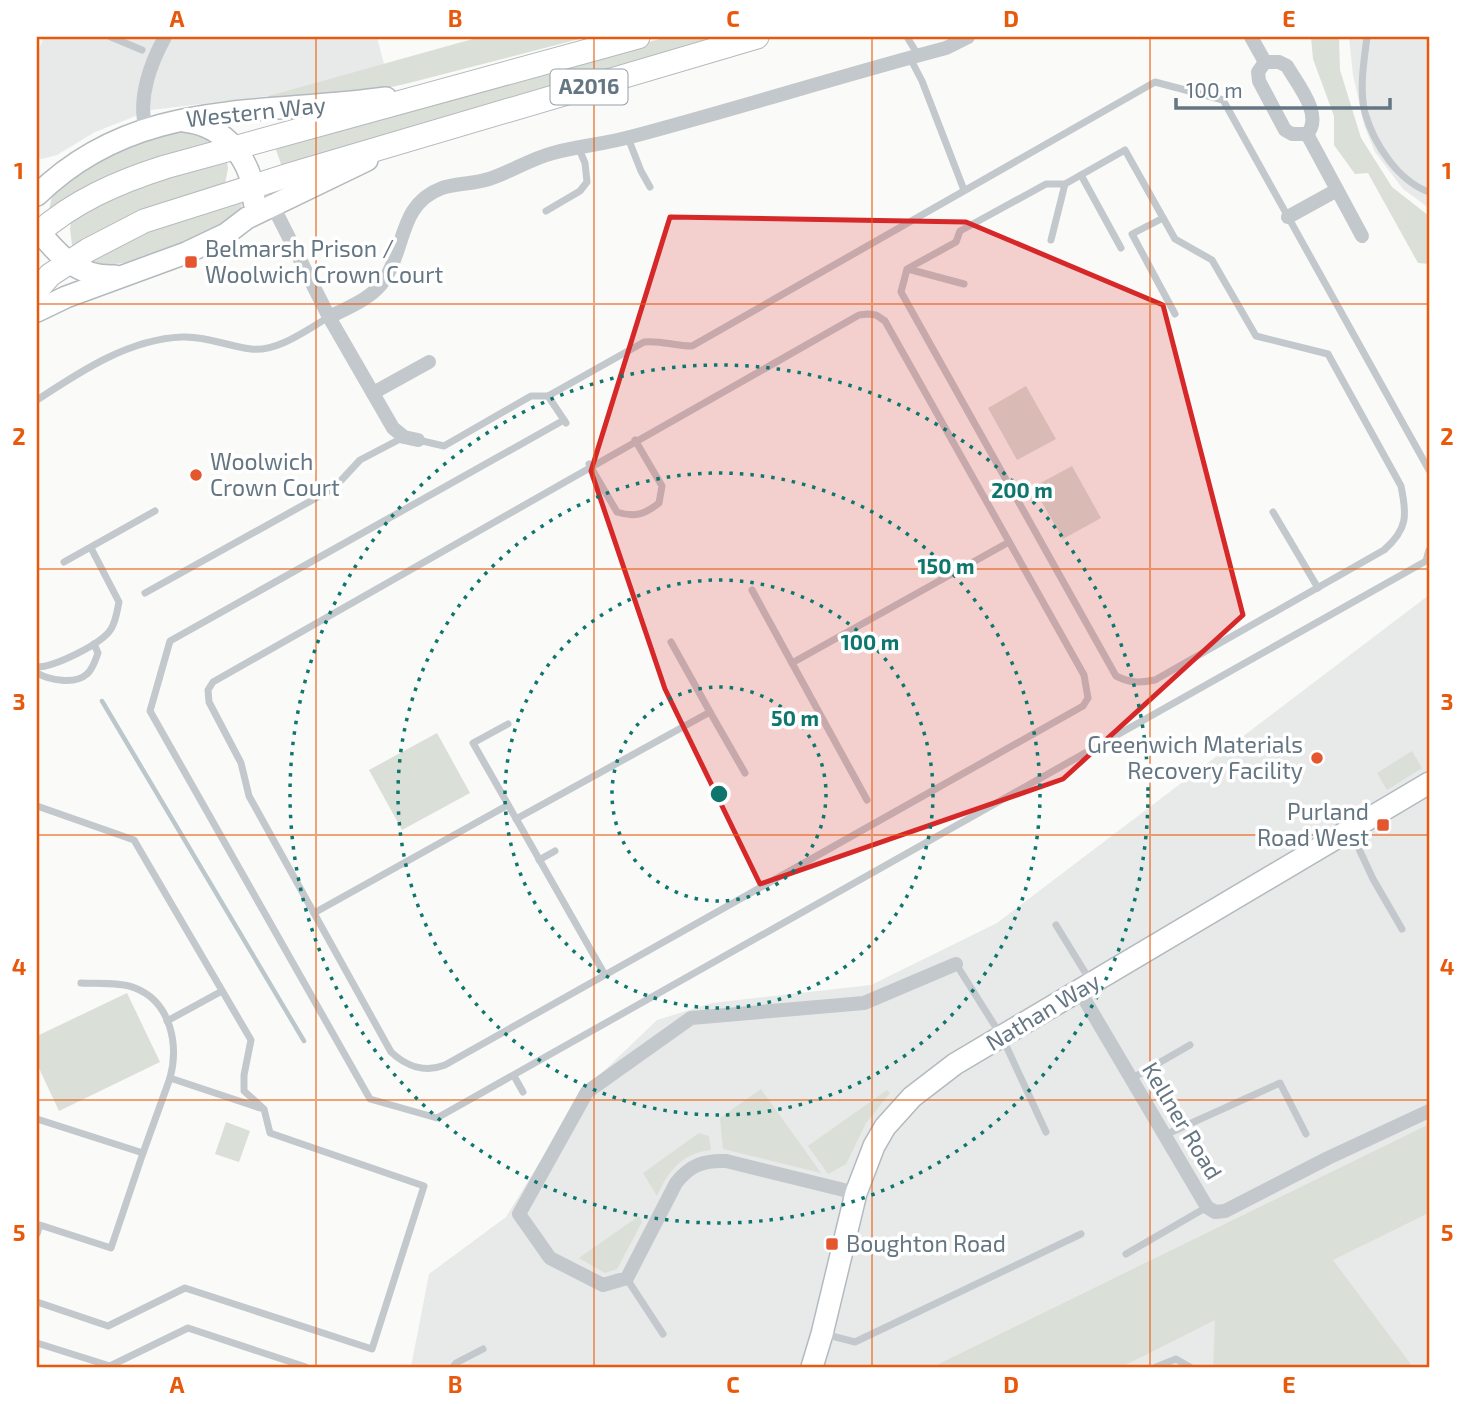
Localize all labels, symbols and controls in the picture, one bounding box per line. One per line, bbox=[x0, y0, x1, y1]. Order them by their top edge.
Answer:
text: A bbox=[169, 4, 185, 32]
text: B bbox=[448, 4, 462, 32]
text: C bbox=[726, 4, 740, 32]
text: D bbox=[1003, 4, 1019, 32]
text: E bbox=[1282, 4, 1296, 32]
scale bar bbox=[1176, 66, 1389, 110]
road number: A2016 bbox=[550, 70, 628, 104]
text: 100 m bbox=[1186, 77, 1243, 102]
street label: Western Way bbox=[185, 90, 327, 132]
text: 1 bbox=[14, 156, 24, 184]
text: 1 bbox=[1442, 156, 1452, 184]
place label: Belmarsh Prison / Woolwich Crown Court bbox=[205, 234, 443, 288]
marker: Belmarsh Prison / Woolwich Crown Court bbox=[183, 254, 199, 270]
text: 2 bbox=[12, 422, 26, 450]
text: 2 bbox=[1440, 422, 1454, 450]
place label: Woolwich Crown Court bbox=[210, 447, 340, 501]
marker: Woolwich Crown Court bbox=[188, 467, 204, 483]
text: 200 m bbox=[991, 477, 1053, 502]
text: 150 m bbox=[918, 553, 974, 578]
text: 100 m bbox=[841, 629, 899, 654]
text: 3 bbox=[12, 687, 26, 715]
text: 3 bbox=[1440, 687, 1454, 715]
text: 50 m bbox=[771, 705, 819, 730]
place label: Greenwich Materials Recovery Facility bbox=[1087, 730, 1303, 784]
marker: Greenwich Materials Recovery Facility bbox=[1309, 750, 1325, 766]
centre of rings bbox=[707, 782, 731, 806]
place label: Purland Road West bbox=[1257, 797, 1369, 851]
marker: Purland Road West bbox=[1375, 817, 1391, 833]
text: 4 bbox=[12, 952, 26, 980]
text: 4 bbox=[1440, 952, 1454, 980]
street label: Nathan Way bbox=[980, 966, 1105, 1056]
street label: Kellner Road bbox=[1137, 1057, 1229, 1184]
text: 5 bbox=[13, 1218, 25, 1246]
text: 5 bbox=[1441, 1218, 1453, 1246]
place label: Boughton Road bbox=[846, 1229, 1006, 1257]
marker: Boughton Road bbox=[824, 1236, 840, 1252]
text: A bbox=[169, 1370, 185, 1398]
text: B bbox=[448, 1370, 462, 1398]
text: C bbox=[726, 1370, 740, 1398]
text: D bbox=[1003, 1370, 1019, 1398]
text: E bbox=[1282, 1370, 1296, 1398]

